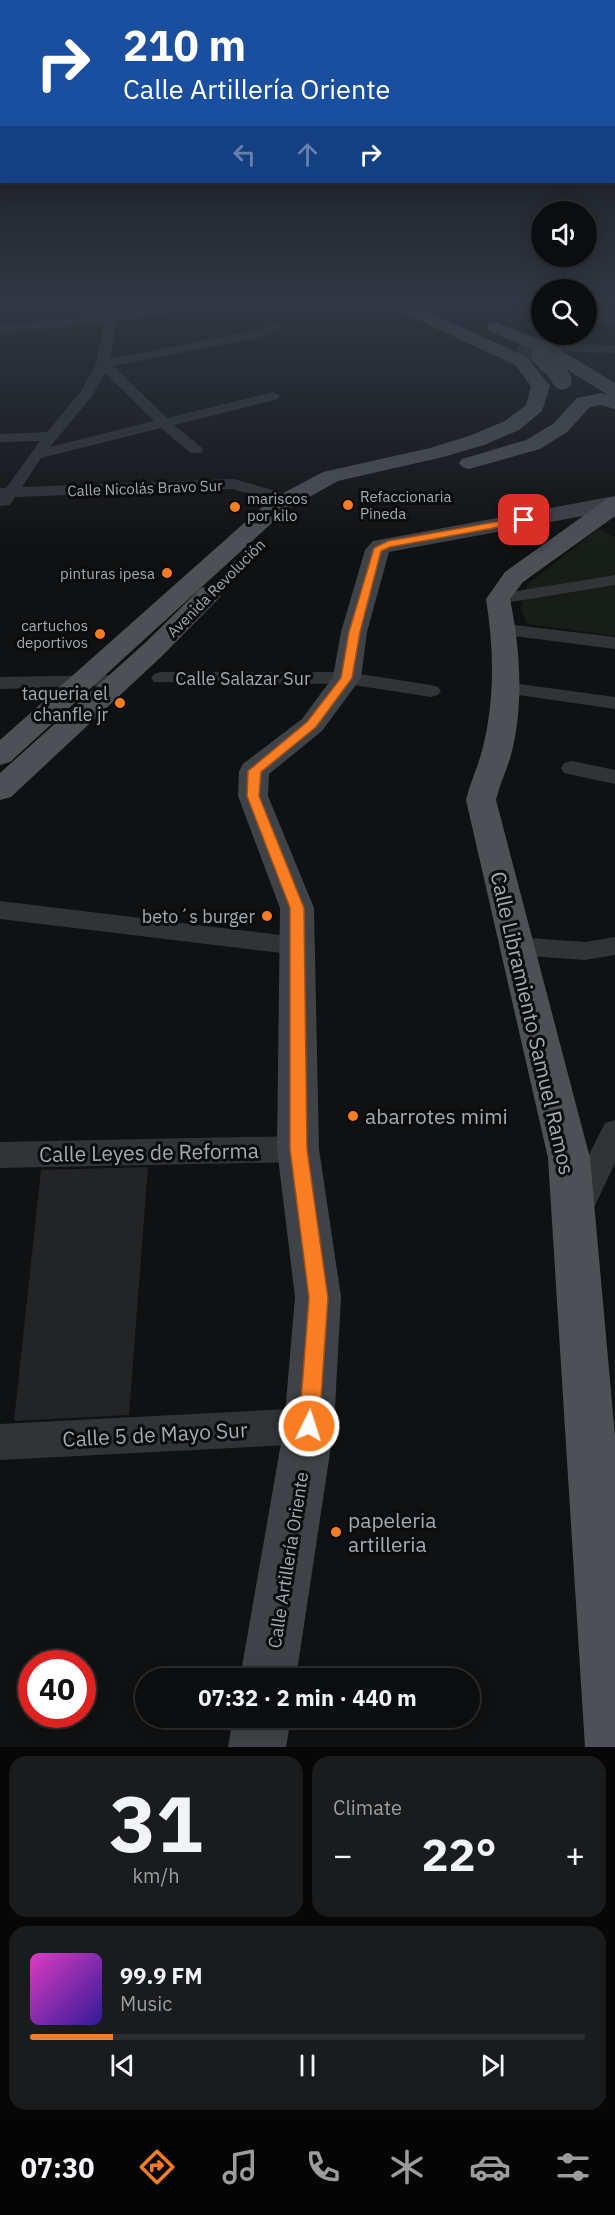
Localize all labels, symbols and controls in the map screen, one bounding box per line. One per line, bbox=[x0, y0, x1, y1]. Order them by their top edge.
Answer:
text: 210 m bbox=[123, 18, 246, 73]
icon: right bbox=[24, 24, 102, 102]
text: Calle Artillería Oriente bbox=[123, 71, 390, 106]
icon: left bbox=[228, 138, 261, 171]
icon: ahead bbox=[291, 138, 324, 171]
icon: right bbox=[354, 138, 387, 171]
map controls bbox=[531, 201, 597, 345]
button: sound bbox=[531, 201, 597, 267]
button: search bbox=[531, 279, 597, 345]
street label: Calle Nicolás Bravo Sur bbox=[67, 476, 223, 500]
place label: Refaccionaria Pineda bbox=[360, 487, 451, 523]
place label: mariscos por kilo bbox=[247, 489, 308, 525]
pin bbox=[498, 494, 549, 545]
marker: Refaccionaria Pineda bbox=[341, 498, 355, 512]
marker: mariscos por kilo bbox=[228, 500, 242, 514]
icon: arrive bbox=[507, 503, 540, 536]
street label: Avenida Revolución bbox=[163, 535, 269, 641]
place label: pinturas ipesa bbox=[60, 564, 155, 583]
marker: pinturas ipesa bbox=[160, 566, 174, 580]
place label: cartuchos deportivos bbox=[16, 616, 88, 652]
marker: cartuchos deportivos bbox=[93, 627, 107, 641]
street label: Calle Salazar Sur bbox=[175, 667, 311, 690]
place label: taqueria el chanfle jr bbox=[22, 682, 108, 726]
marker: taqueria el chanfle jr bbox=[113, 696, 127, 710]
street label: Calle Libramiento Samuel Ramos bbox=[484, 869, 582, 1177]
place label: beto´s burger bbox=[142, 905, 255, 928]
marker: beto´s burger bbox=[260, 909, 274, 923]
place label: abarrotes mimi bbox=[365, 1102, 508, 1130]
marker: abarrotes mimi bbox=[346, 1109, 360, 1123]
street label: Calle Leyes de Reforma bbox=[39, 1136, 259, 1168]
position arrow bbox=[277, 1394, 341, 1458]
street label: Calle 5 de Mayo Sur bbox=[62, 1415, 249, 1453]
street label: Calle Artillería Oriente bbox=[263, 1470, 313, 1650]
place label: papeleria artilleria bbox=[348, 1506, 437, 1558]
marker: papeleria artilleria bbox=[329, 1525, 343, 1539]
speed limit sign: 40 bbox=[18, 1650, 96, 1728]
text: 07:32 · 2 min · 440 m bbox=[198, 1683, 417, 1712]
text: 31 bbox=[109, 1772, 203, 1873]
text: Climate bbox=[333, 1794, 402, 1821]
text: 22° bbox=[421, 1825, 497, 1883]
text: − bbox=[333, 1833, 353, 1876]
text: + bbox=[565, 1833, 585, 1876]
text: km/h bbox=[132, 1862, 180, 1889]
text: 99.9 FM bbox=[120, 1961, 203, 1990]
text: Music bbox=[120, 1990, 172, 2017]
icon: previous bbox=[106, 2049, 139, 2082]
icon: pause bbox=[291, 2049, 324, 2082]
icon: next bbox=[476, 2049, 509, 2082]
icon: directions bbox=[136, 2146, 178, 2188]
icon: music bbox=[219, 2146, 261, 2188]
icon: phone bbox=[302, 2146, 344, 2188]
icon: climate bbox=[386, 2146, 428, 2188]
icon: car bbox=[469, 2146, 511, 2188]
icon: filters bbox=[552, 2146, 594, 2188]
text: 07:30 bbox=[21, 2150, 94, 2185]

